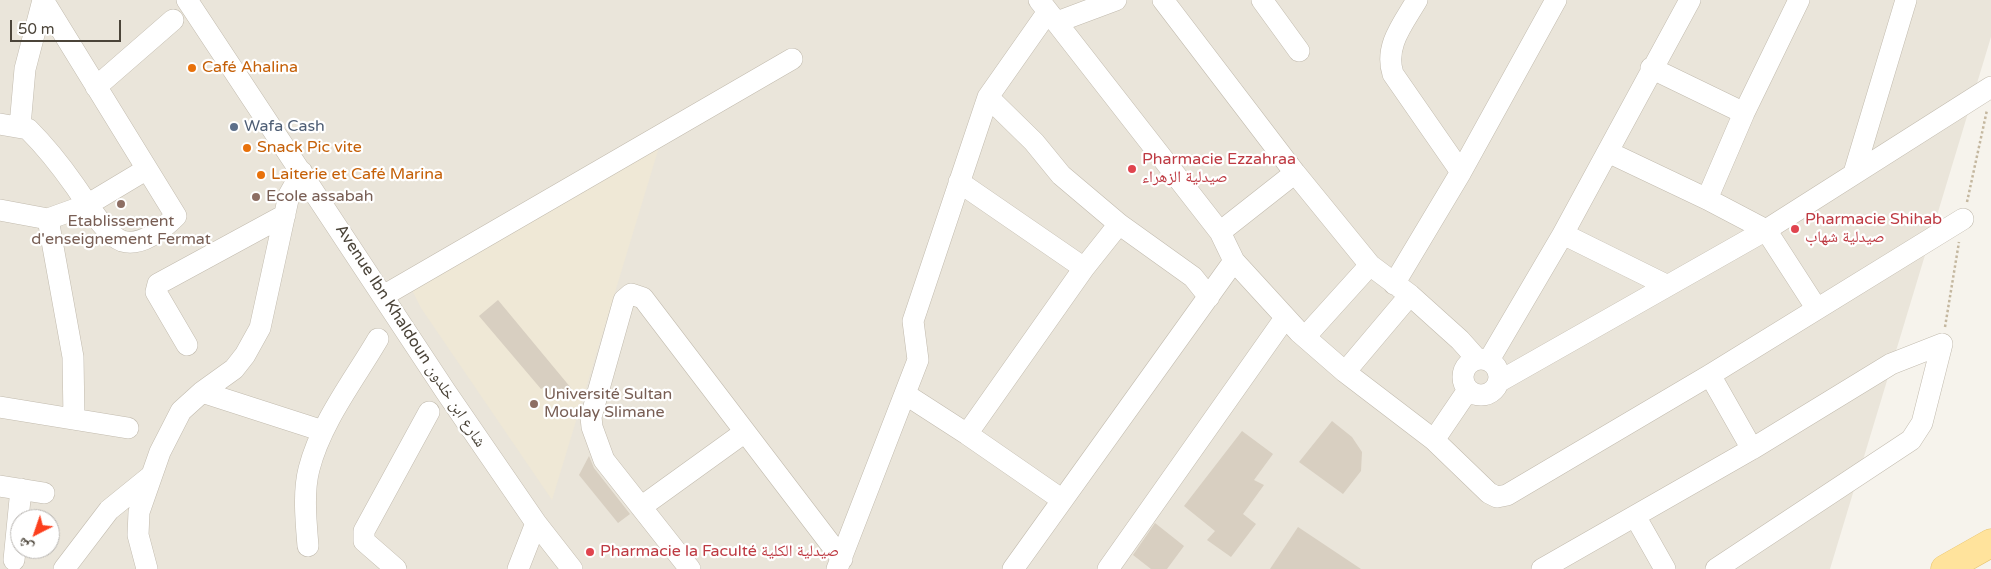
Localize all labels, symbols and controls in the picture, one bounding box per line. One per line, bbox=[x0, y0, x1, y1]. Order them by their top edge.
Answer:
scale bar bbox=[12, 10, 124, 42]
text: 50 m bbox=[18, 20, 55, 38]
place label: Café Ahalina bbox=[202, 58, 298, 78]
marker: Café Ahalina bbox=[186, 62, 198, 74]
place label: Wafa Cash bbox=[244, 117, 325, 137]
marker: Wafa Cash bbox=[228, 121, 240, 133]
place label: Snack Pic vite bbox=[257, 138, 362, 158]
marker: Snack Pic vite bbox=[241, 142, 253, 154]
place label: Pharmacie Ezzahraa صيدلية الزهراء bbox=[1142, 150, 1296, 188]
marker: Pharmacie Ezzahraa صيدلية الزهراء bbox=[1126, 163, 1138, 175]
place label: Laiterie et Café Marina bbox=[271, 165, 443, 185]
marker: Laiterie et Café Marina bbox=[255, 169, 267, 181]
place label: Ecole assabah bbox=[266, 187, 374, 207]
marker: Ecole assabah bbox=[250, 191, 262, 203]
marker: Etablissement d'enseignement Fermat bbox=[115, 198, 127, 210]
place label: Pharmacie Shihab صيدلية شهاب bbox=[1805, 210, 1942, 248]
place label: Etablissement d'enseignement Fermat bbox=[31, 212, 211, 250]
street label: Avenue Ibn Khaldoun شارع ابن خلدون bbox=[331, 221, 489, 451]
marker: Pharmacie Shihab صيدلية شهاب bbox=[1789, 223, 1801, 235]
place label: Université Sultan Moulay Slimane bbox=[544, 385, 672, 423]
marker: Université Sultan Moulay Slimane bbox=[528, 398, 540, 410]
north arrow bbox=[10, 509, 60, 559]
text: ش bbox=[14, 534, 37, 556]
place label: Pharmacie la Faculté صيدلية الكلية bbox=[600, 542, 839, 562]
marker: Pharmacie la Faculté صيدلية الكلية bbox=[584, 546, 596, 558]

